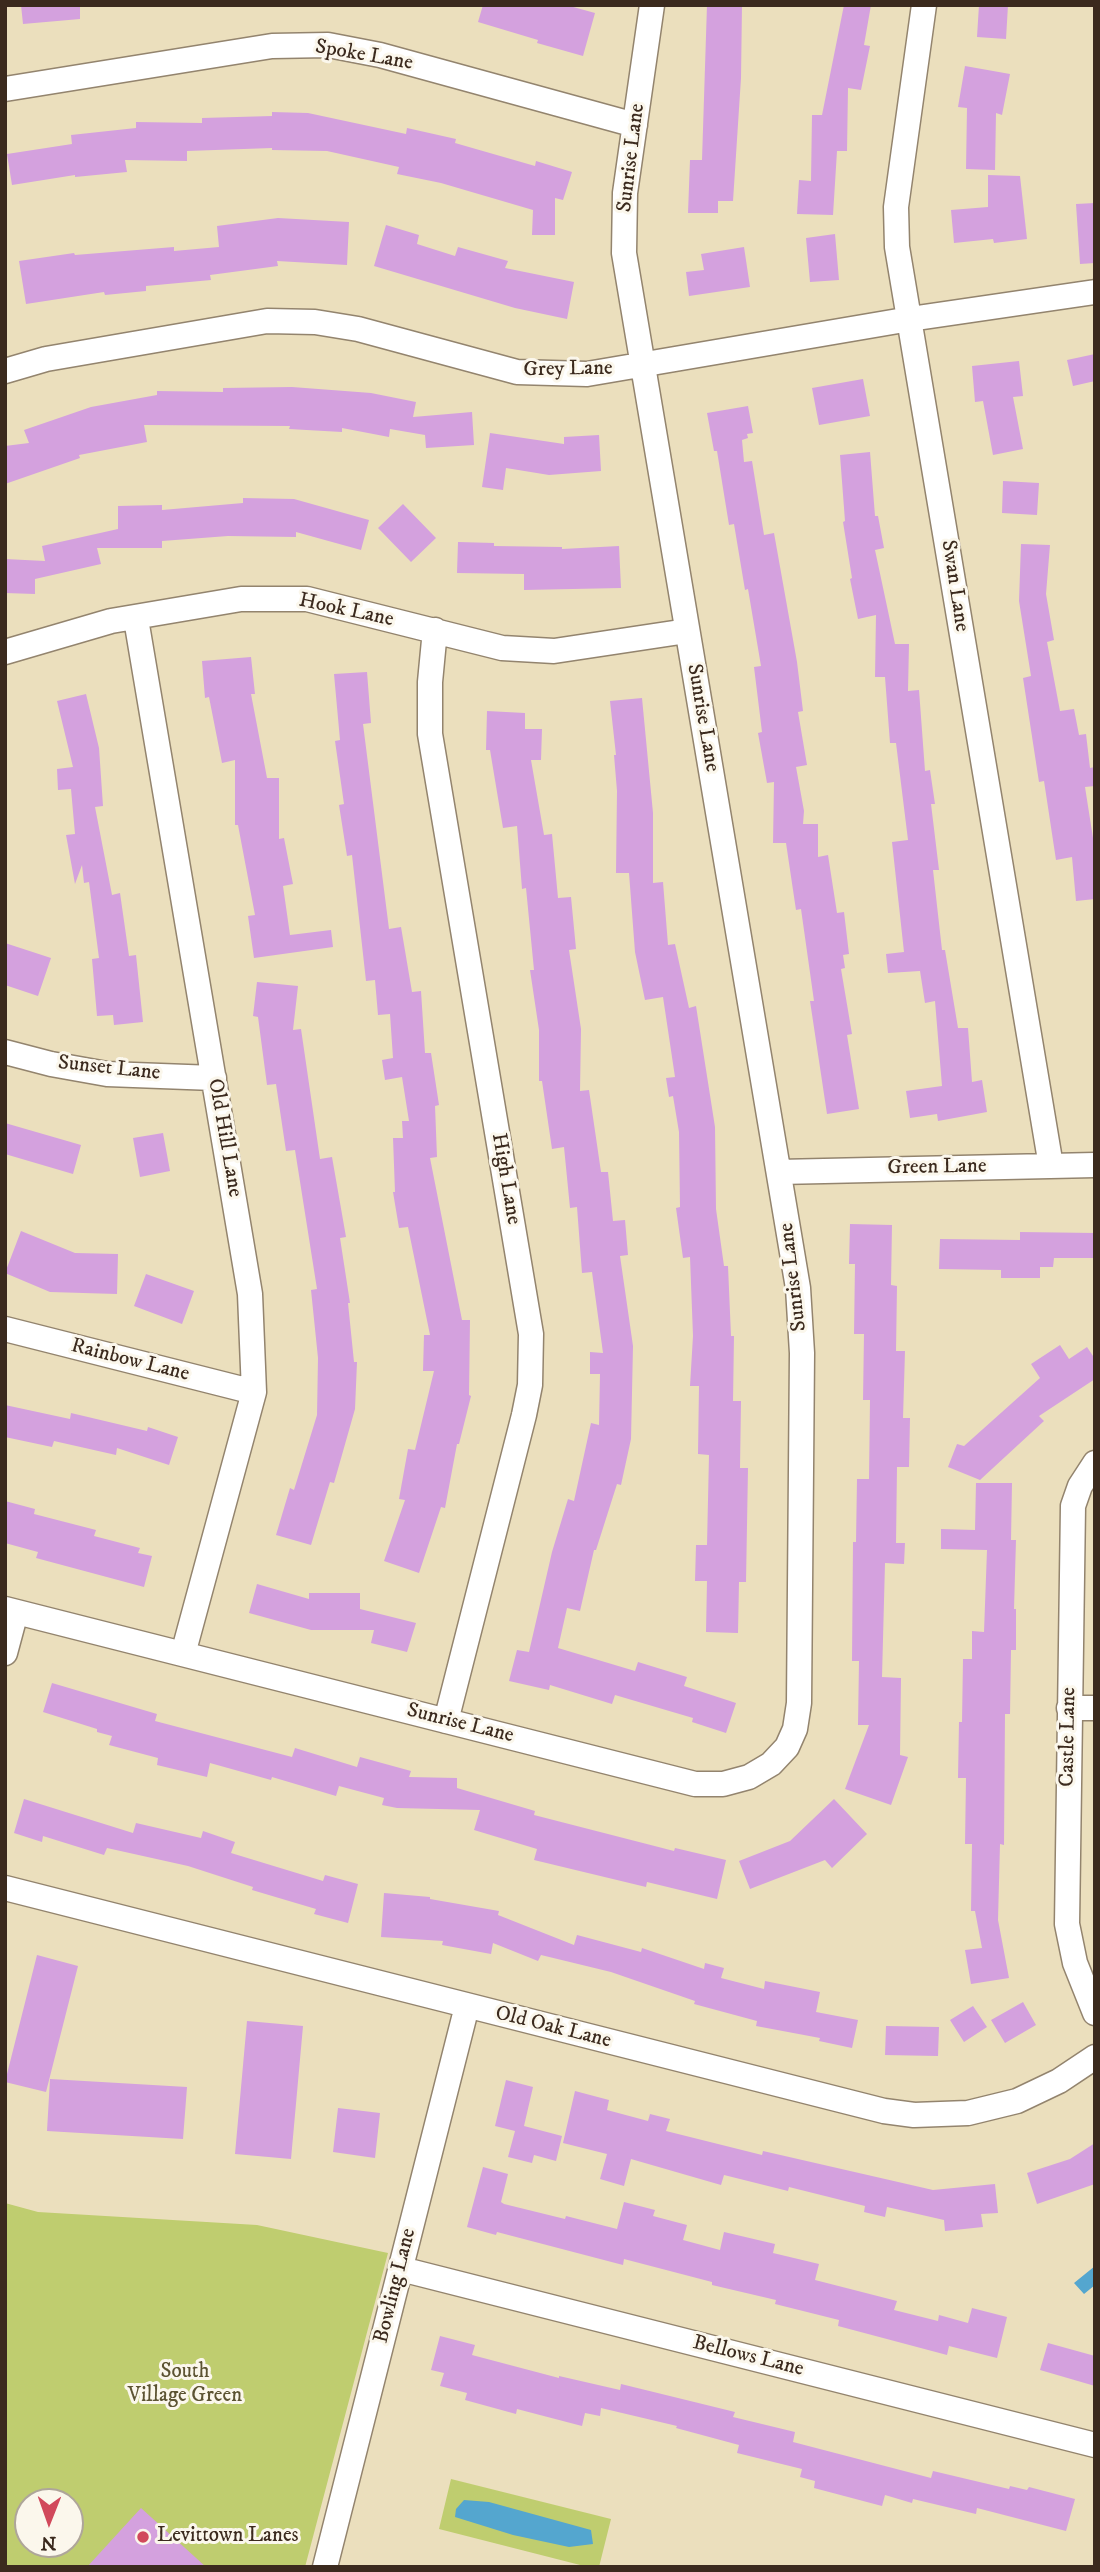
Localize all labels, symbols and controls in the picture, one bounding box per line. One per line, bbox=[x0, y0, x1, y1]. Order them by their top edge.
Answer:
street label: Spoke Lane bbox=[313, 35, 415, 77]
street label: Sunrise Lane bbox=[613, 102, 651, 214]
street label: Grey Lane bbox=[523, 357, 613, 383]
street label: Swan Lane bbox=[934, 538, 974, 634]
street label: Hook Lane bbox=[296, 589, 396, 633]
street label: Sunrise Lane bbox=[680, 662, 724, 774]
street label: Sunset Lane bbox=[57, 1051, 161, 1087]
street label: Old Hill Lane bbox=[201, 1077, 247, 1199]
street label: High Lane bbox=[485, 1131, 525, 1227]
street label: Green Lane bbox=[887, 1155, 987, 1181]
street label: Sunrise Lane bbox=[775, 1221, 813, 1333]
street label: Rainbow Lane bbox=[68, 1334, 192, 1388]
street label: Castle Lane bbox=[1056, 1687, 1082, 1787]
street label: Sunrise Lane bbox=[404, 1699, 516, 1749]
street label: Old Oak Lane bbox=[493, 2001, 613, 2055]
street label: Bowling Lane bbox=[370, 2226, 422, 2346]
street label: Bellows Lane bbox=[690, 2331, 806, 2383]
park label: South Village Green bbox=[128, 2360, 242, 2410]
north arrow bbox=[14, 2488, 84, 2558]
place label: Levittown Lanes bbox=[157, 2524, 299, 2550]
marker: Levittown Lanes bbox=[135, 2529, 151, 2545]
text: N bbox=[41, 2531, 57, 2554]

